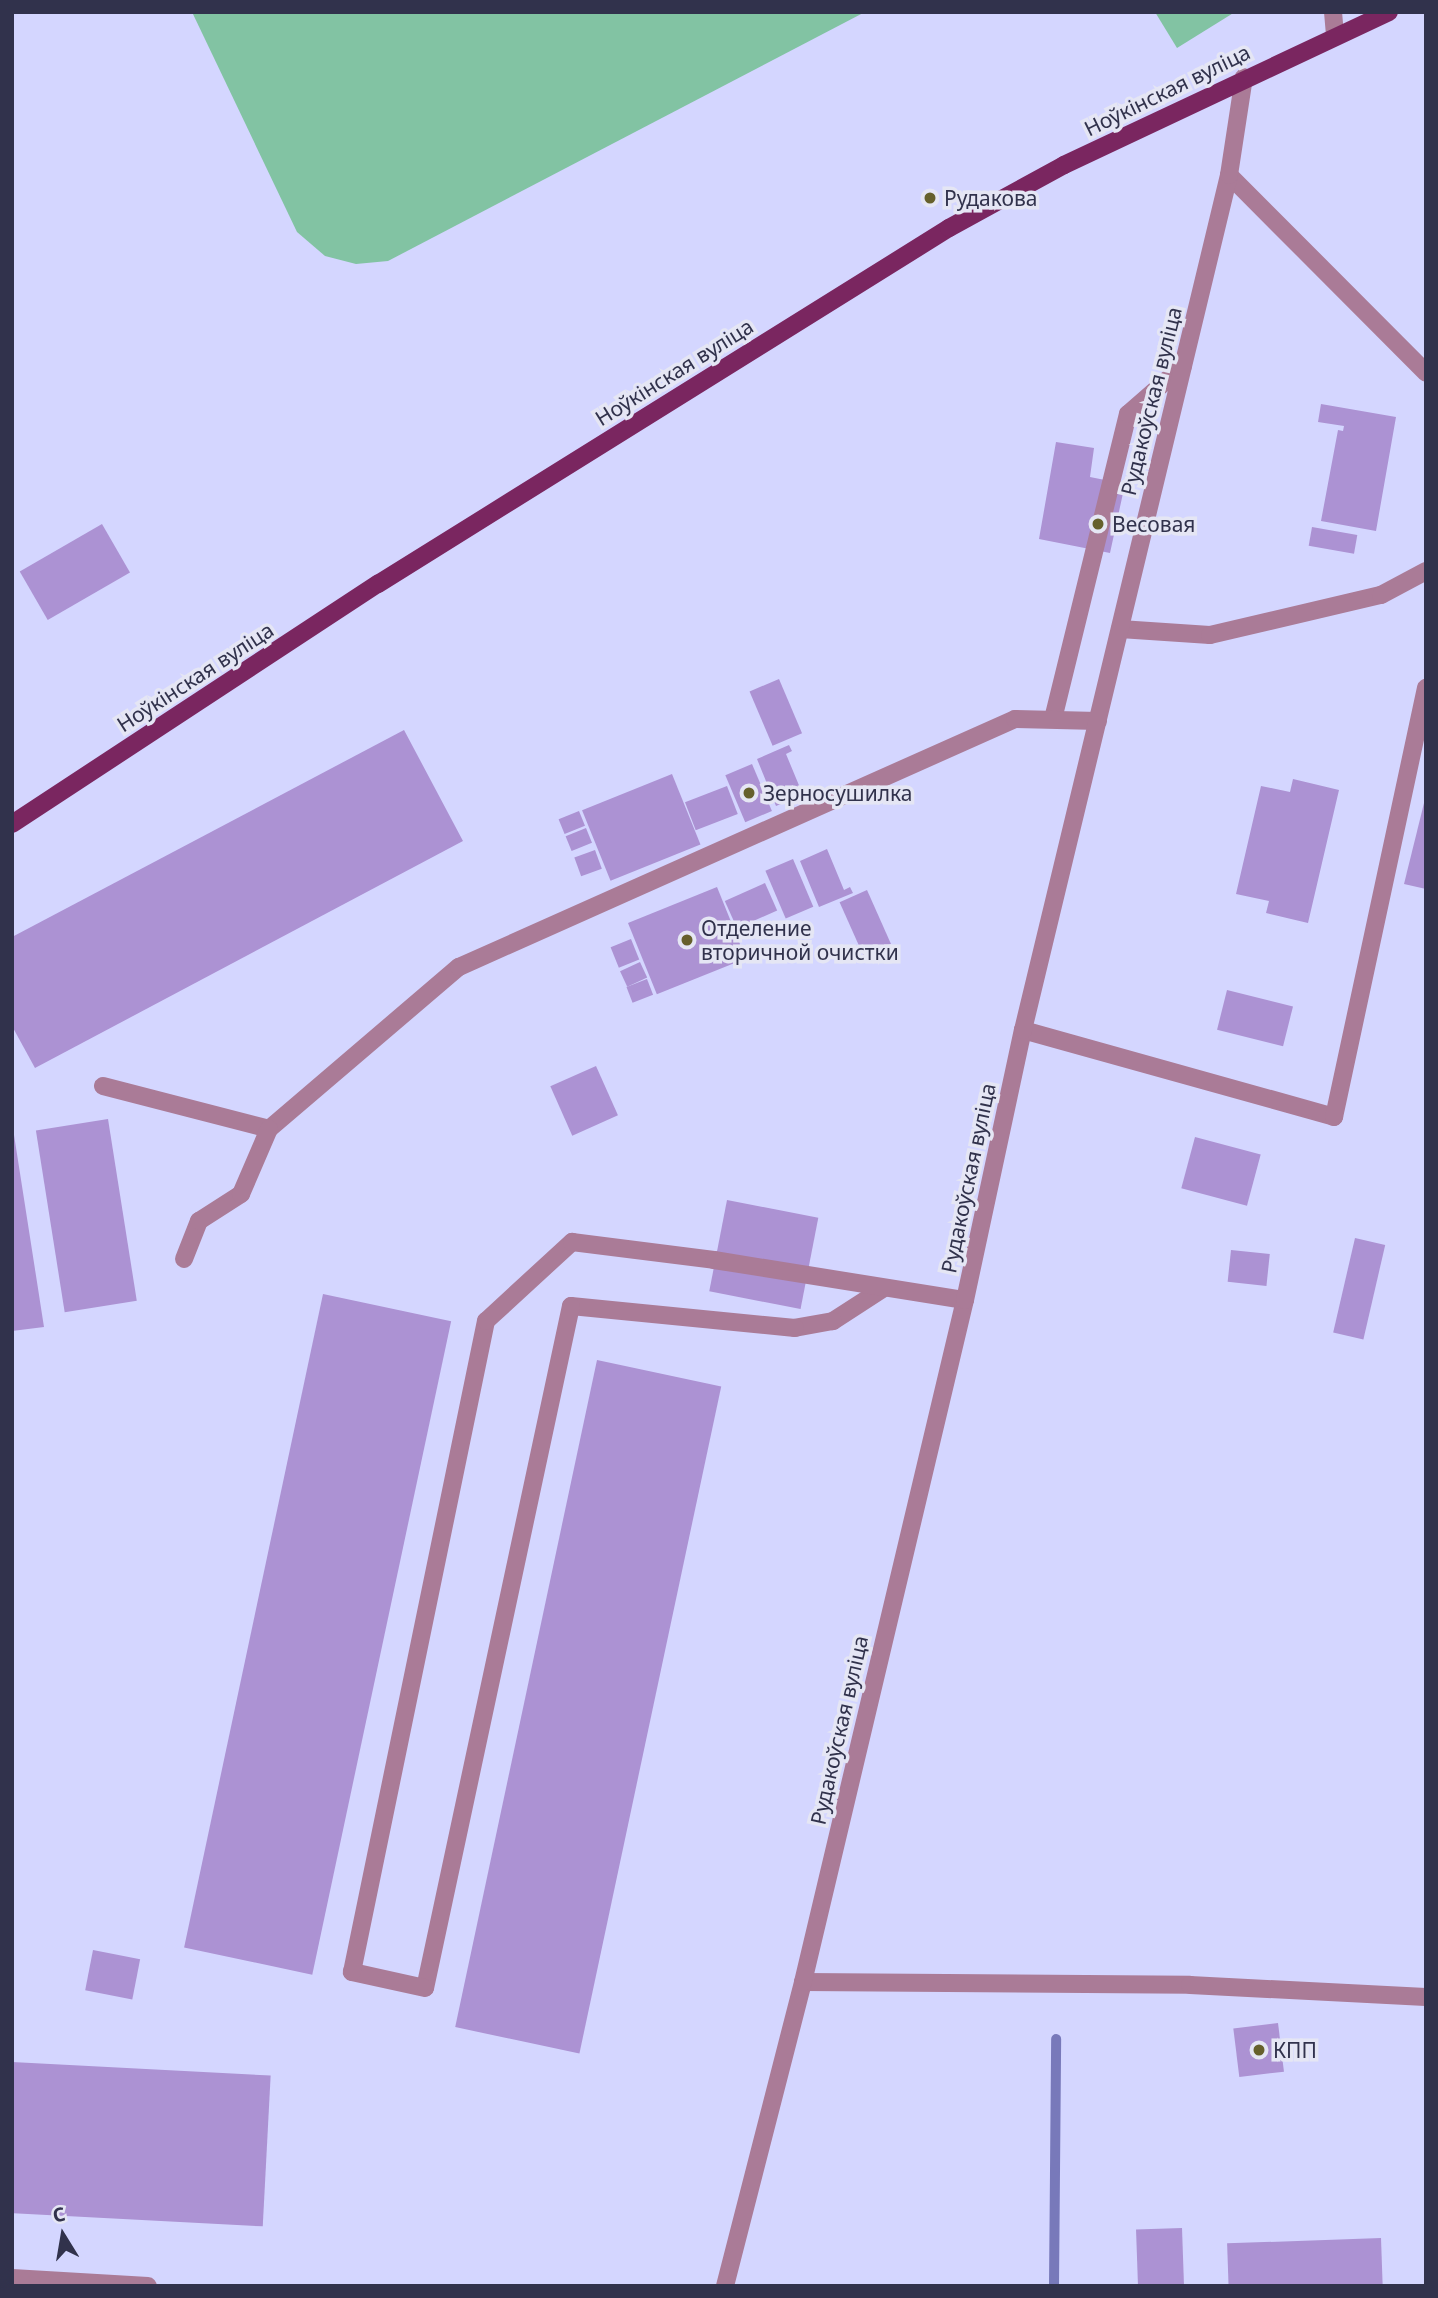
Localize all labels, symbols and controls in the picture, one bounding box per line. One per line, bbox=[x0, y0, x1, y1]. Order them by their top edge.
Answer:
street label: Ноўкінская вуліца bbox=[1080, 39, 1254, 141]
place label: Рудакова bbox=[944, 185, 1037, 211]
marker: Рудакова bbox=[922, 190, 938, 206]
street label: Рудакоўская вуліца bbox=[1115, 304, 1187, 498]
street label: Ноўкінская вуліца bbox=[590, 313, 758, 431]
place label: Весовая bbox=[1112, 511, 1195, 537]
marker: Весовая bbox=[1090, 516, 1106, 532]
street label: Ноўкінская вуліца bbox=[112, 617, 278, 737]
place label: Зерносушилка bbox=[763, 780, 912, 806]
marker: Зерносушилка bbox=[741, 785, 757, 801]
place label: Отделение вторичной очистки bbox=[701, 915, 899, 965]
marker: Отделение вторичной очистки bbox=[679, 932, 695, 948]
street label: Рудакоўская вуліца bbox=[936, 1081, 1000, 1275]
street label: Рудакоўская вуліца bbox=[805, 1633, 873, 1827]
place label: КПП bbox=[1273, 2037, 1317, 2063]
marker: КПП bbox=[1251, 2042, 1267, 2058]
north arrow bbox=[28, 2200, 98, 2270]
text: С bbox=[50, 2200, 67, 2228]

